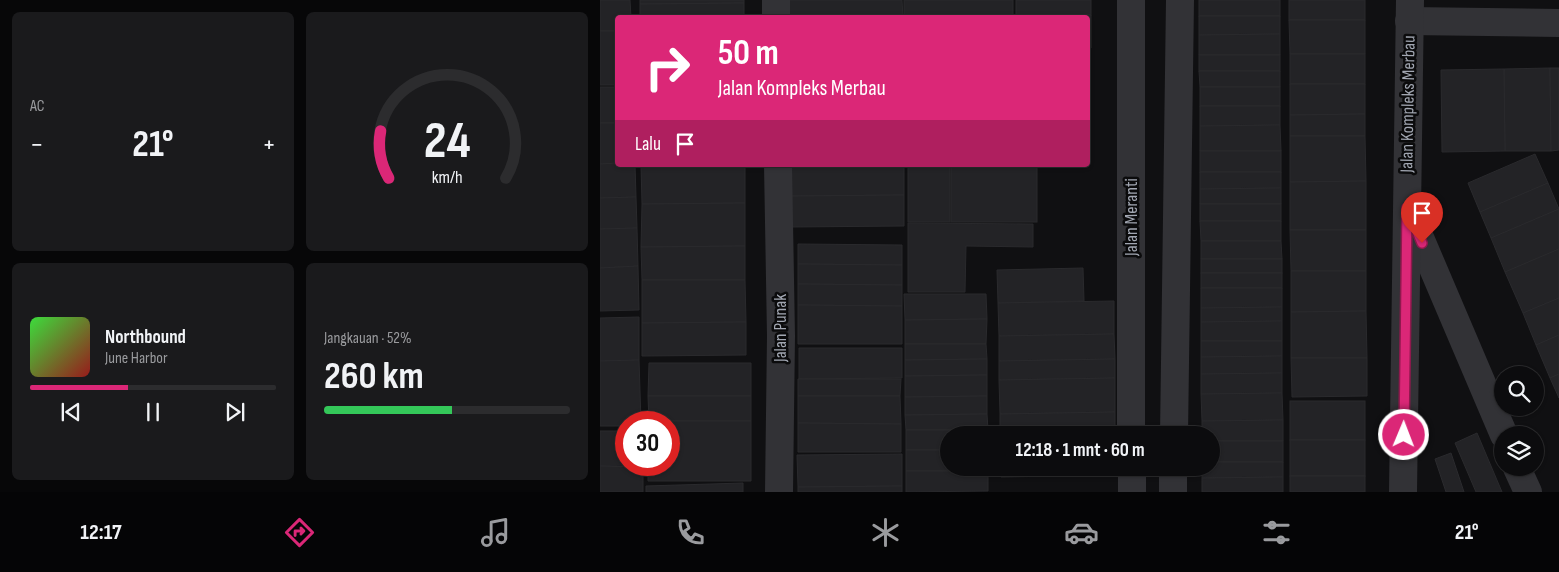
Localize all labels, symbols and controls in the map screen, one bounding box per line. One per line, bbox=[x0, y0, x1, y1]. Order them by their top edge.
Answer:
text: 50 m bbox=[718, 32, 779, 75]
icon: right bbox=[635, 35, 700, 100]
street label: Jalan Kompleks Merbau bbox=[1396, 35, 1420, 174]
text: Jalan Kompleks Merbau bbox=[718, 75, 886, 102]
text: AC bbox=[30, 97, 44, 116]
text: 24 bbox=[424, 110, 470, 173]
text: 21° bbox=[132, 122, 174, 167]
text: − bbox=[30, 128, 44, 161]
text: + bbox=[262, 128, 276, 161]
icon: arrive bbox=[671, 130, 699, 158]
text: Lalu bbox=[635, 133, 661, 156]
text: km/h bbox=[432, 167, 462, 188]
street label: Jalan Meranti bbox=[1121, 178, 1142, 257]
pin bbox=[1401, 192, 1443, 243]
icon: arrive bbox=[1408, 199, 1436, 227]
street label: Jalan Punak bbox=[770, 294, 791, 363]
text: Northbound bbox=[105, 326, 186, 349]
text: Jangkauan · 52% bbox=[324, 329, 412, 348]
text: June Harbor bbox=[105, 349, 168, 368]
text: 260 km bbox=[324, 354, 424, 399]
map controls bbox=[1494, 366, 1544, 476]
button: search bbox=[1494, 366, 1544, 416]
icon: previous bbox=[57, 398, 85, 426]
icon: pause bbox=[139, 398, 167, 426]
icon: next bbox=[221, 398, 249, 426]
position arrow bbox=[1377, 408, 1429, 460]
speed limit sign: 30 bbox=[615, 411, 680, 476]
button: layers bbox=[1494, 426, 1544, 476]
text: 12:18 · 1 mnt · 60 m bbox=[1016, 439, 1144, 462]
icon: directions bbox=[282, 515, 317, 550]
icon: music bbox=[478, 515, 513, 550]
icon: phone bbox=[673, 515, 708, 550]
icon: climate bbox=[868, 515, 903, 550]
icon: car bbox=[1064, 515, 1099, 550]
icon: filters bbox=[1259, 515, 1294, 550]
text: 12:17 bbox=[80, 519, 122, 546]
text: 21° bbox=[1455, 519, 1479, 546]

